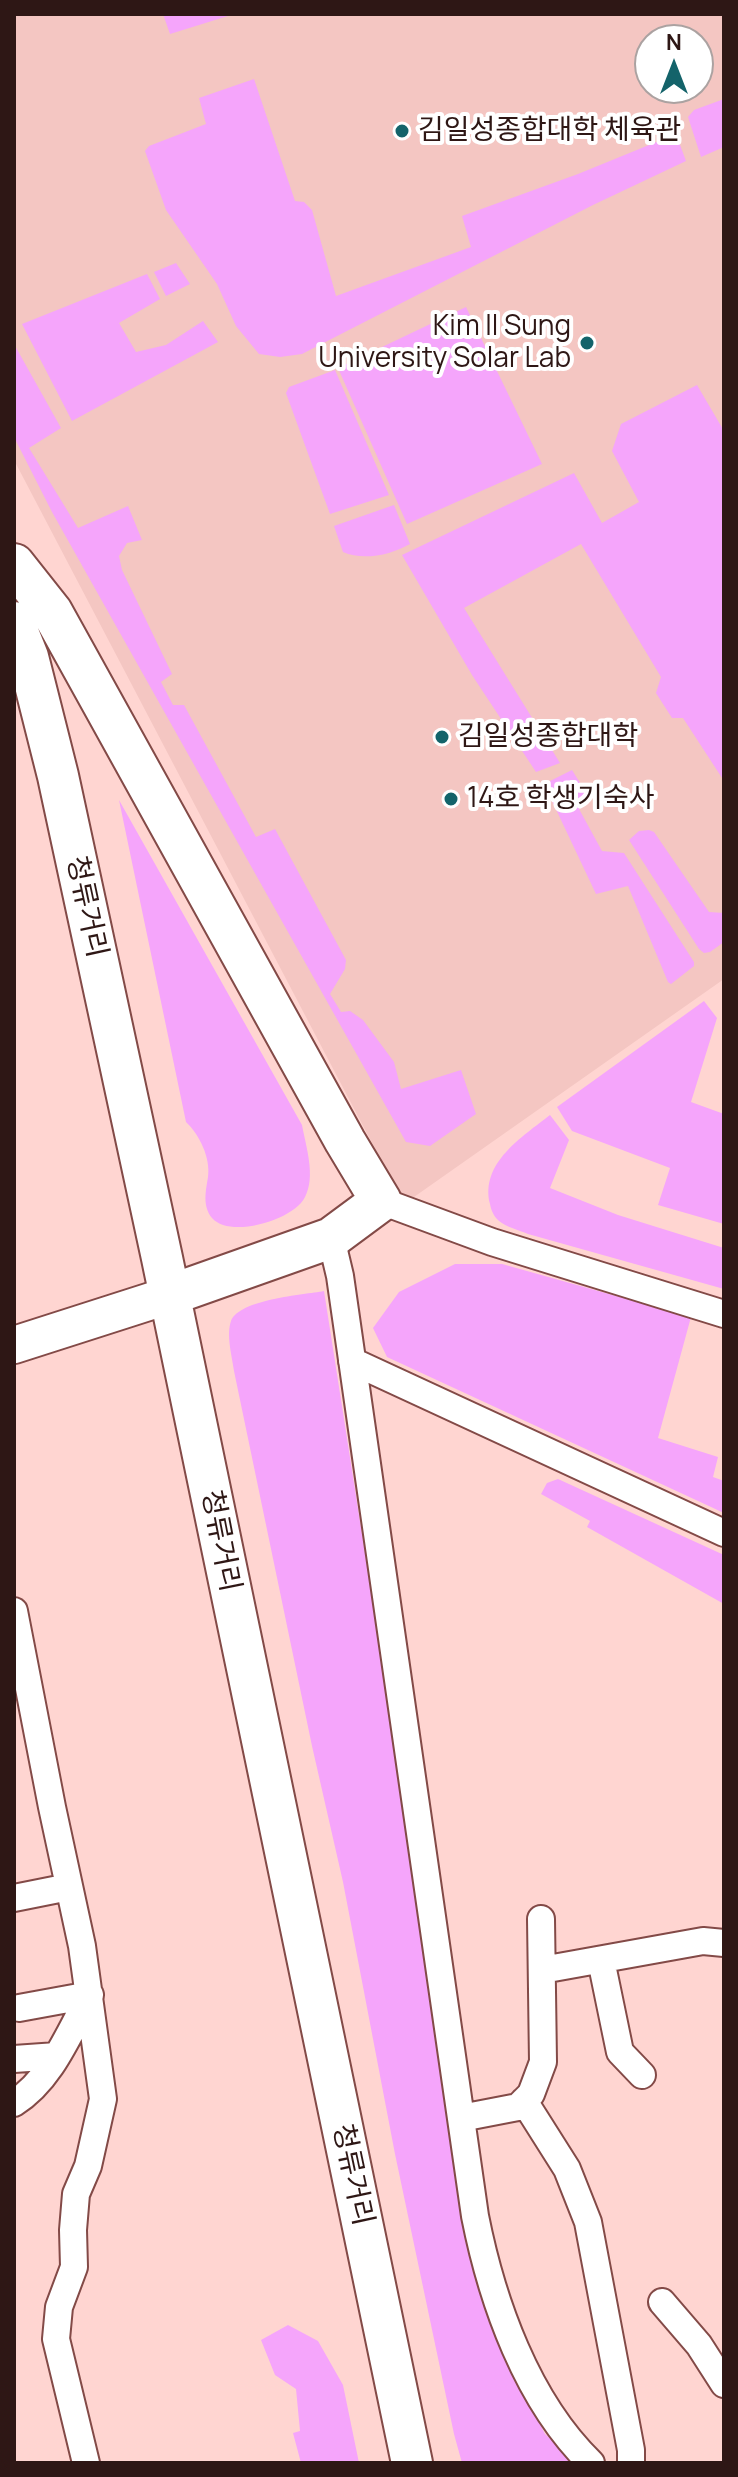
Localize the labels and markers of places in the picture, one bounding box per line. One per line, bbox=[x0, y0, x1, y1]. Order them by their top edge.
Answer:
place label: 김일성종합대학 체육관 bbox=[418, 114, 681, 148]
marker: 김일성종합대학 체육관 bbox=[393, 122, 411, 140]
place label: Kim Il Sung University Solar Lab bbox=[318, 310, 571, 376]
marker: Kim Il Sung University Solar Lab bbox=[578, 334, 596, 352]
place label: 김일성종합대학 bbox=[458, 720, 638, 754]
marker: 김일성종합대학 bbox=[433, 728, 451, 746]
place label: 14호 학생기숙사 bbox=[467, 782, 655, 816]
marker: 14호 학생기숙사 bbox=[442, 790, 460, 808]

